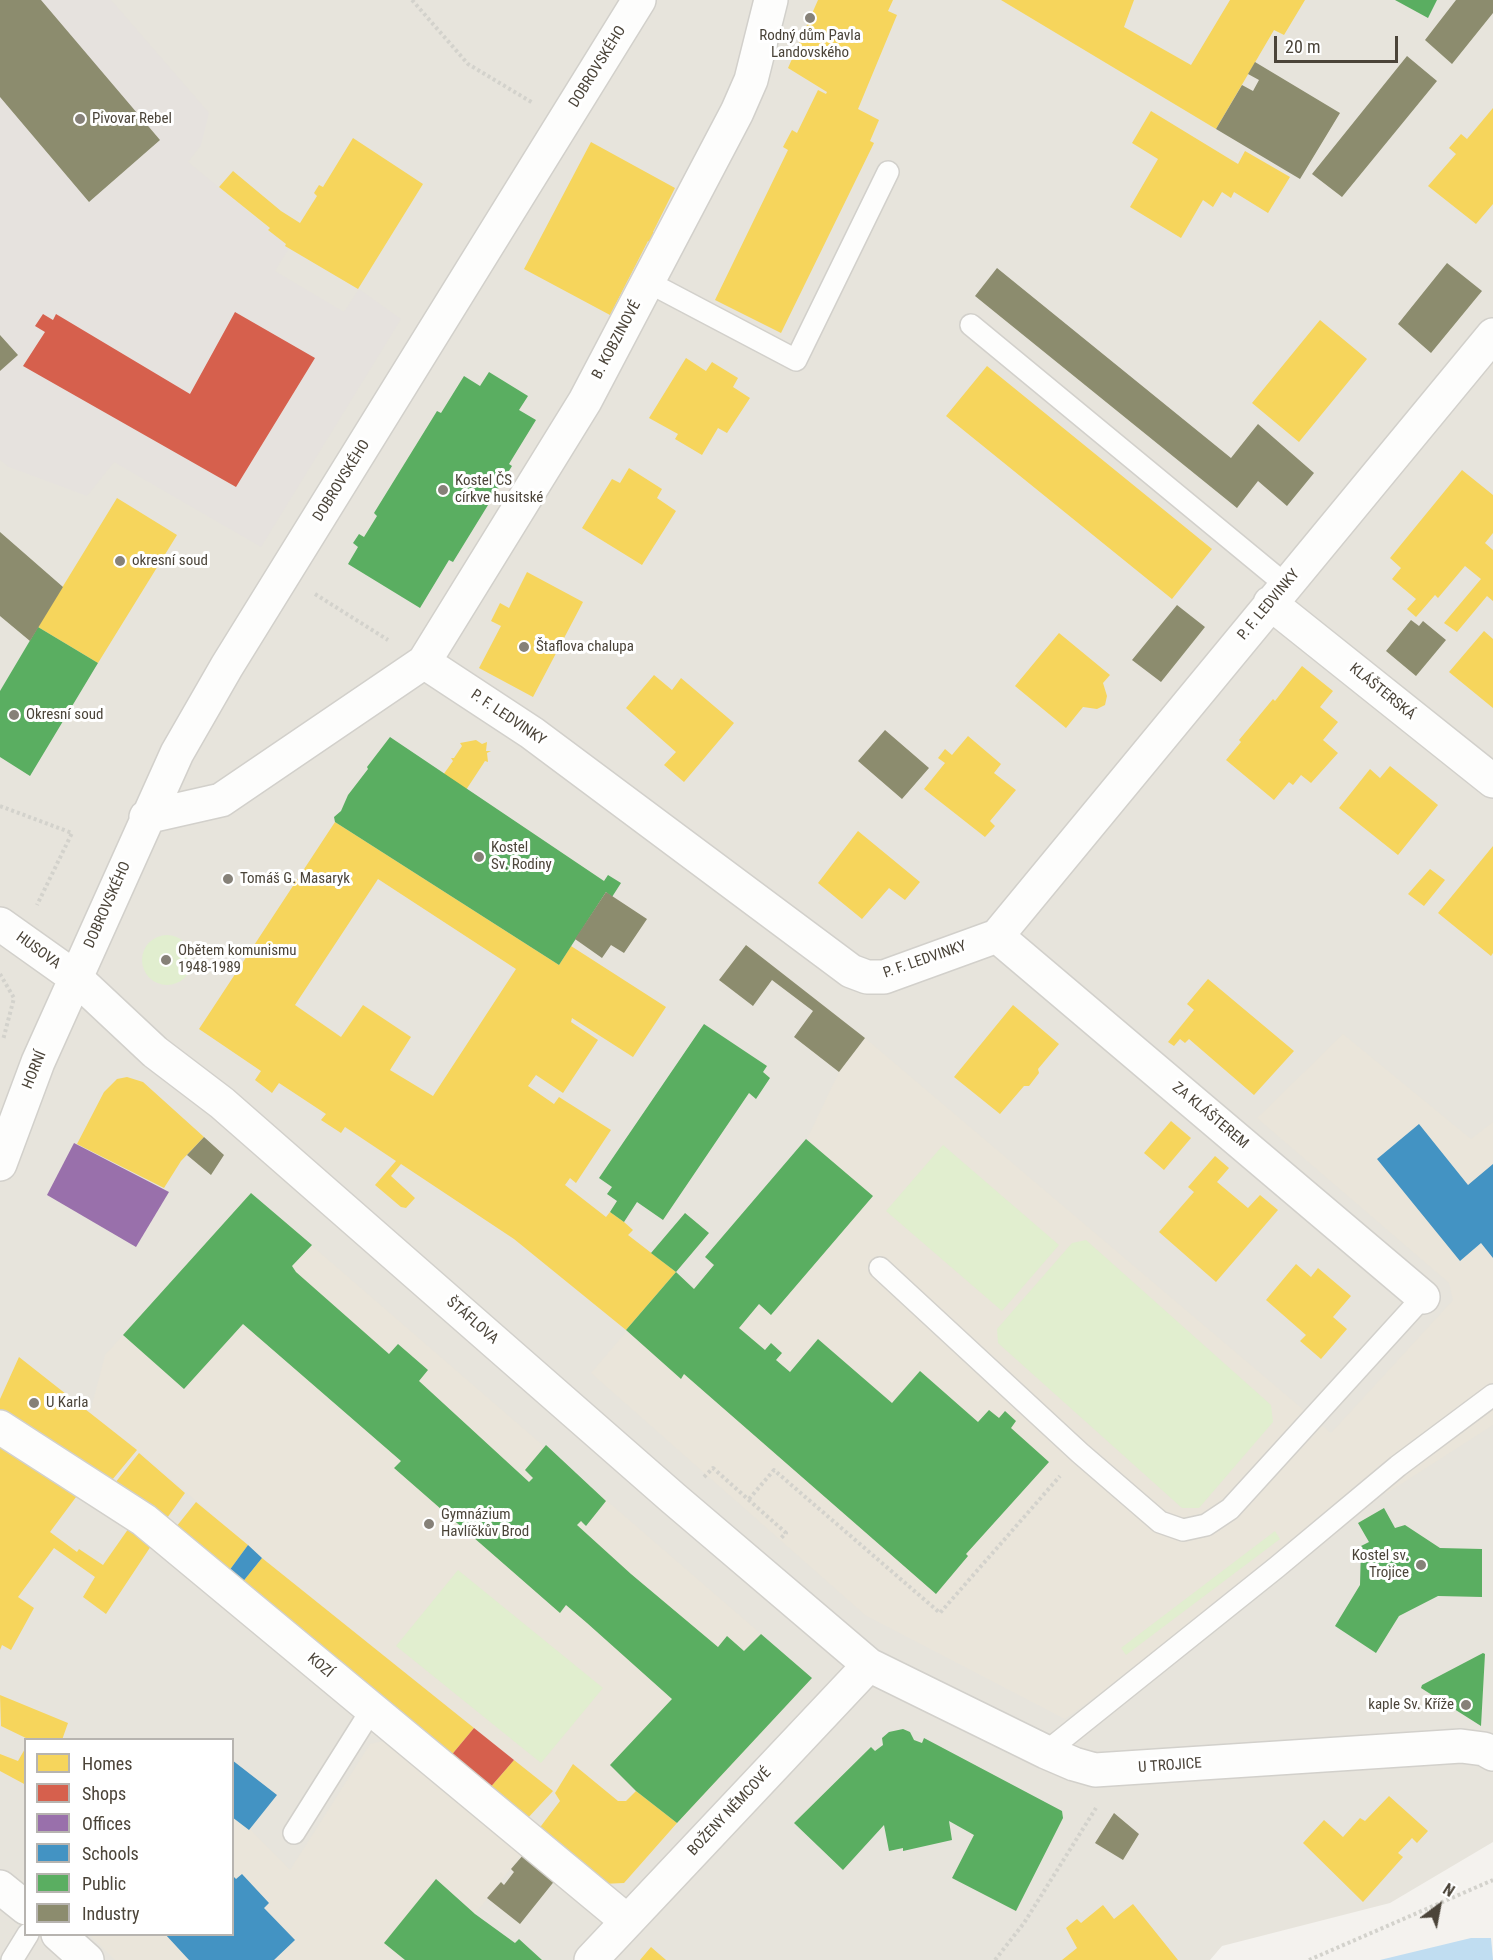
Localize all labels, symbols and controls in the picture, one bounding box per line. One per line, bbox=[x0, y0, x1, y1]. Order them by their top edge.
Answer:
marker: Rodný dům Pavla Landovského bbox=[803, 11, 817, 25]
street label: DOBROVSKÉHO bbox=[566, 23, 630, 111]
scale bar bbox=[1277, 24, 1402, 62]
place label: Rodný dům Pavla Landovského bbox=[759, 27, 861, 62]
text: 20 m bbox=[1285, 36, 1320, 57]
place label: Pivovar Rebel bbox=[92, 110, 172, 128]
marker: Pivovar Rebel bbox=[73, 112, 87, 126]
street label: B. KOBZINOVÉ bbox=[589, 298, 645, 382]
street label: DOBROVSKÉHO bbox=[310, 437, 374, 525]
place label: Kostel ČS církve husitské bbox=[455, 472, 543, 507]
marker: Kostel ČS církve husitské bbox=[436, 483, 450, 497]
place label: okresní soud bbox=[132, 552, 208, 570]
marker: okresní soud bbox=[113, 554, 127, 568]
street label: P. F. LEDVINKY bbox=[1234, 566, 1304, 644]
place label: Štaflova chalupa bbox=[536, 638, 634, 656]
marker: Štaflova chalupa bbox=[517, 640, 531, 654]
street label: KLÁŠTERSKÁ bbox=[1345, 660, 1419, 724]
street label: P. F. LEDVINKY bbox=[467, 686, 549, 750]
place label: Okresní soud bbox=[26, 706, 103, 724]
marker: Okresní soud bbox=[7, 708, 21, 722]
place label: Kostel Sv. Rodiny bbox=[491, 839, 552, 874]
marker: Kostel Sv. Rodiny bbox=[472, 850, 486, 864]
street label: DOBROVSKÉHO bbox=[81, 859, 135, 951]
place label: Tomáš G. Masaryk bbox=[240, 870, 350, 888]
marker: Tomáš G. Masaryk bbox=[221, 872, 235, 886]
street label: HUSOVA bbox=[12, 929, 64, 973]
street label: P. F. LEDVINKY bbox=[881, 937, 969, 983]
place label: Obětem komunismu 1948-1989 bbox=[178, 942, 297, 977]
marker: Obětem komunismu 1948-1989 bbox=[159, 953, 173, 967]
street label: HORNÍ bbox=[19, 1048, 51, 1092]
street label: ZA KLÁŠTEREM bbox=[1168, 1079, 1252, 1153]
street label: ŠTÁFLOVA bbox=[442, 1294, 502, 1348]
place label: U Karla bbox=[46, 1394, 88, 1412]
marker: U Karla bbox=[27, 1396, 41, 1410]
place label: Gymnázium Havlíčkův Brod bbox=[441, 1506, 529, 1541]
marker: Gymnázium Havlíčkův Brod bbox=[422, 1517, 436, 1531]
place label: Kostel sv. Trojice bbox=[1352, 1547, 1409, 1582]
marker: Kostel sv. Trojice bbox=[1414, 1558, 1428, 1572]
street label: KOZÍ bbox=[303, 1650, 337, 1682]
place label: kaple Sv. Kříže bbox=[1368, 1696, 1454, 1714]
marker: kaple Sv. Kříže bbox=[1459, 1698, 1473, 1712]
legend bbox=[24, 1738, 234, 1936]
text: Homes bbox=[82, 1753, 132, 1774]
street label: U TROJICE bbox=[1138, 1755, 1202, 1777]
street label: BOŽENY NĚMCOVÉ bbox=[685, 1764, 775, 1860]
text: Shops bbox=[82, 1783, 126, 1804]
text: Offices bbox=[82, 1813, 131, 1834]
text: Schools bbox=[82, 1843, 139, 1864]
text: Public bbox=[82, 1873, 126, 1894]
north arrow bbox=[1409, 1876, 1469, 1936]
text: N bbox=[1440, 1880, 1458, 1901]
text: Industry bbox=[82, 1903, 140, 1924]

